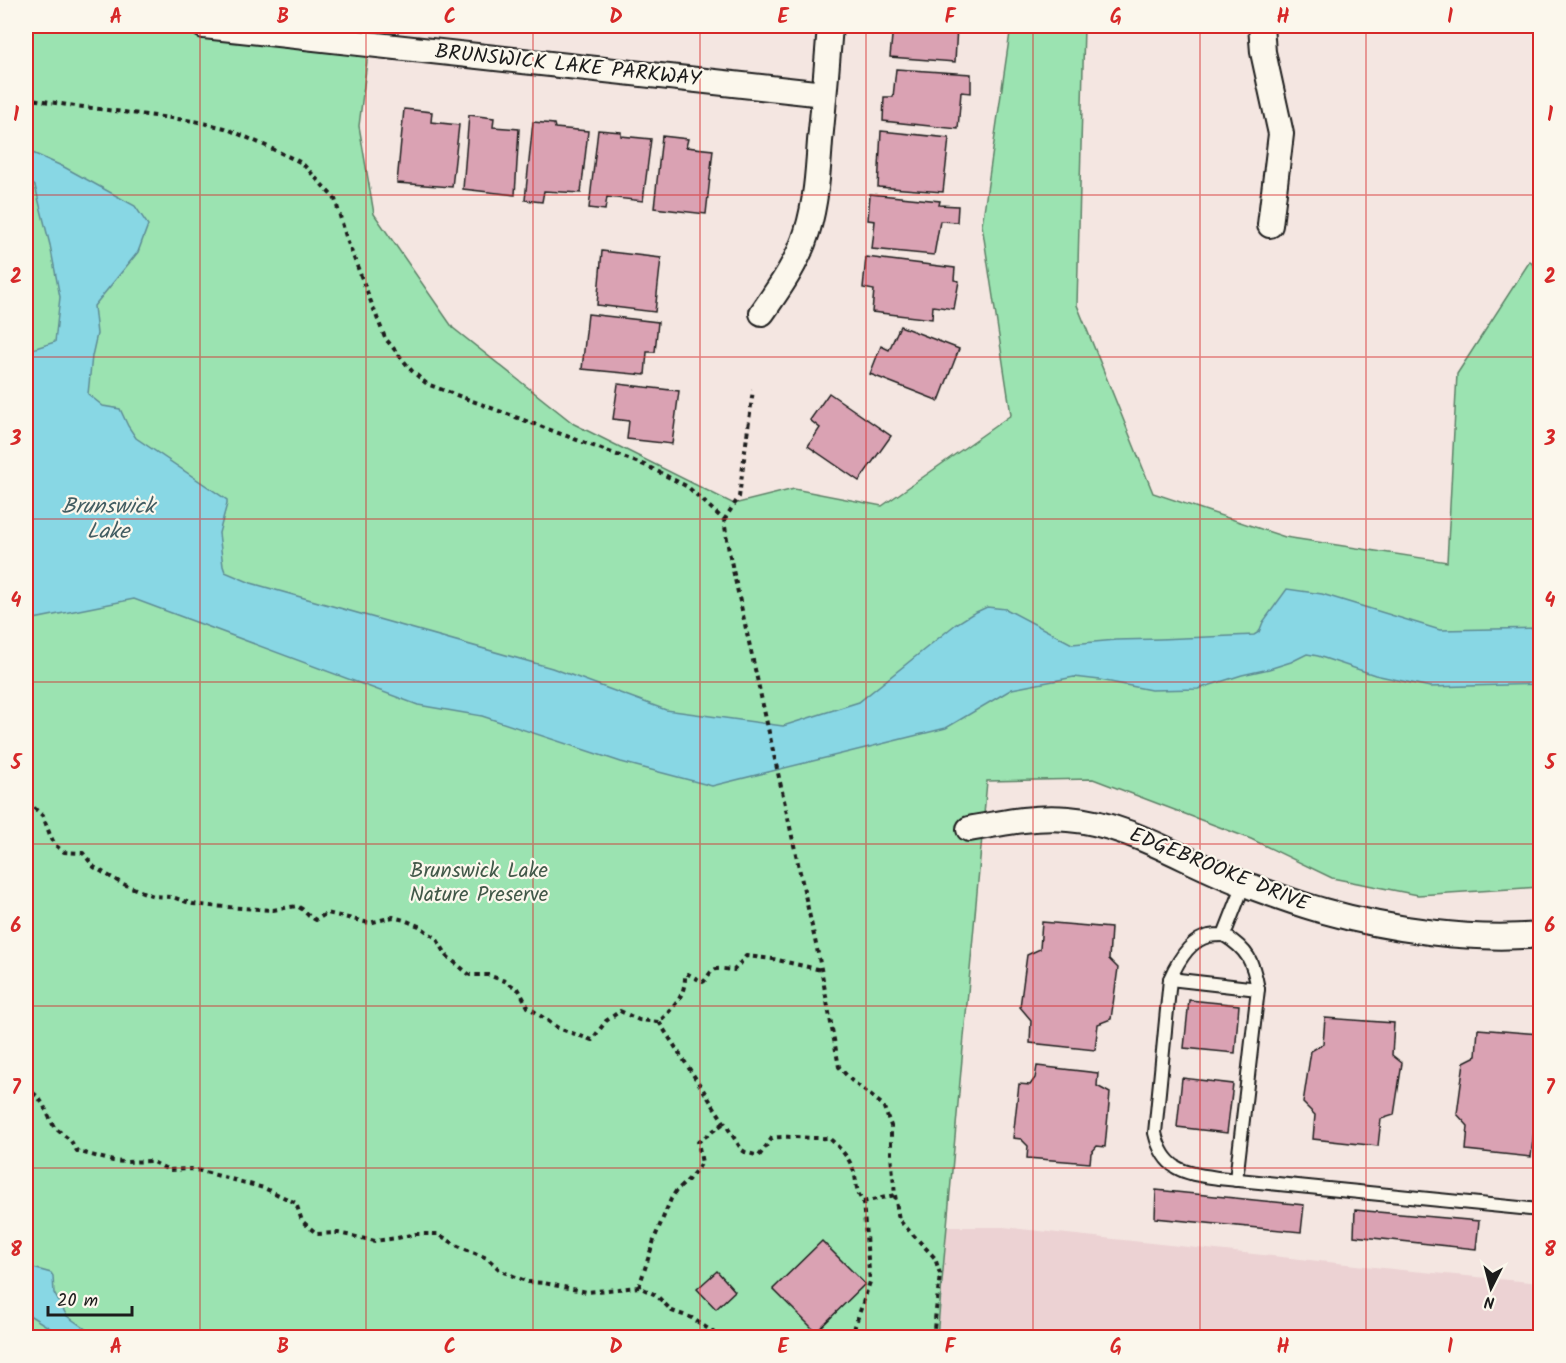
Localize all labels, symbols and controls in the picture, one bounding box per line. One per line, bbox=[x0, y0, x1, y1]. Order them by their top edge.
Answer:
text: A bbox=[110, 2, 122, 34]
text: B bbox=[277, 2, 289, 34]
text: C bbox=[444, 2, 456, 34]
text: D bbox=[609, 2, 623, 34]
text: E bbox=[777, 2, 789, 34]
text: F bbox=[945, 2, 957, 34]
text: G bbox=[1110, 2, 1122, 34]
text: H bbox=[1276, 2, 1290, 34]
text: I bbox=[1447, 2, 1453, 34]
street label: BRUNSWICK LAKE PARKWAY bbox=[433, 36, 704, 96]
text: 1 bbox=[13, 100, 19, 132]
text: 1 bbox=[1547, 100, 1553, 132]
text: 2 bbox=[10, 262, 22, 294]
text: 2 bbox=[1544, 262, 1556, 294]
text: 3 bbox=[10, 424, 22, 456]
text: 3 bbox=[1544, 424, 1556, 456]
water label: Brunswick Lake bbox=[61, 490, 158, 550]
text: 4 bbox=[11, 586, 22, 618]
text: 4 bbox=[1545, 586, 1556, 618]
text: 5 bbox=[10, 748, 23, 780]
text: 5 bbox=[1544, 748, 1557, 780]
street label: EDGEBROOKE DRIVE bbox=[1124, 819, 1314, 921]
park label: Brunswick Lake Nature Preserve bbox=[410, 855, 549, 912]
text: 6 bbox=[11, 911, 22, 943]
text: 6 bbox=[1545, 911, 1556, 943]
text: 7 bbox=[11, 1073, 21, 1105]
text: 7 bbox=[1545, 1073, 1555, 1105]
text: 8 bbox=[10, 1235, 22, 1267]
text: 8 bbox=[1544, 1235, 1556, 1267]
north arrow bbox=[1461, 1258, 1521, 1318]
scale bar bbox=[48, 1279, 132, 1317]
text: 20 m bbox=[57, 1287, 98, 1316]
text: N bbox=[1483, 1288, 1496, 1314]
text: A bbox=[110, 1332, 122, 1363]
text: B bbox=[277, 1332, 289, 1363]
text: C bbox=[444, 1332, 456, 1363]
text: D bbox=[609, 1332, 623, 1363]
text: E bbox=[777, 1332, 789, 1363]
text: F bbox=[945, 1332, 957, 1363]
text: G bbox=[1110, 1332, 1122, 1363]
text: H bbox=[1276, 1332, 1290, 1363]
text: I bbox=[1447, 1332, 1453, 1363]

